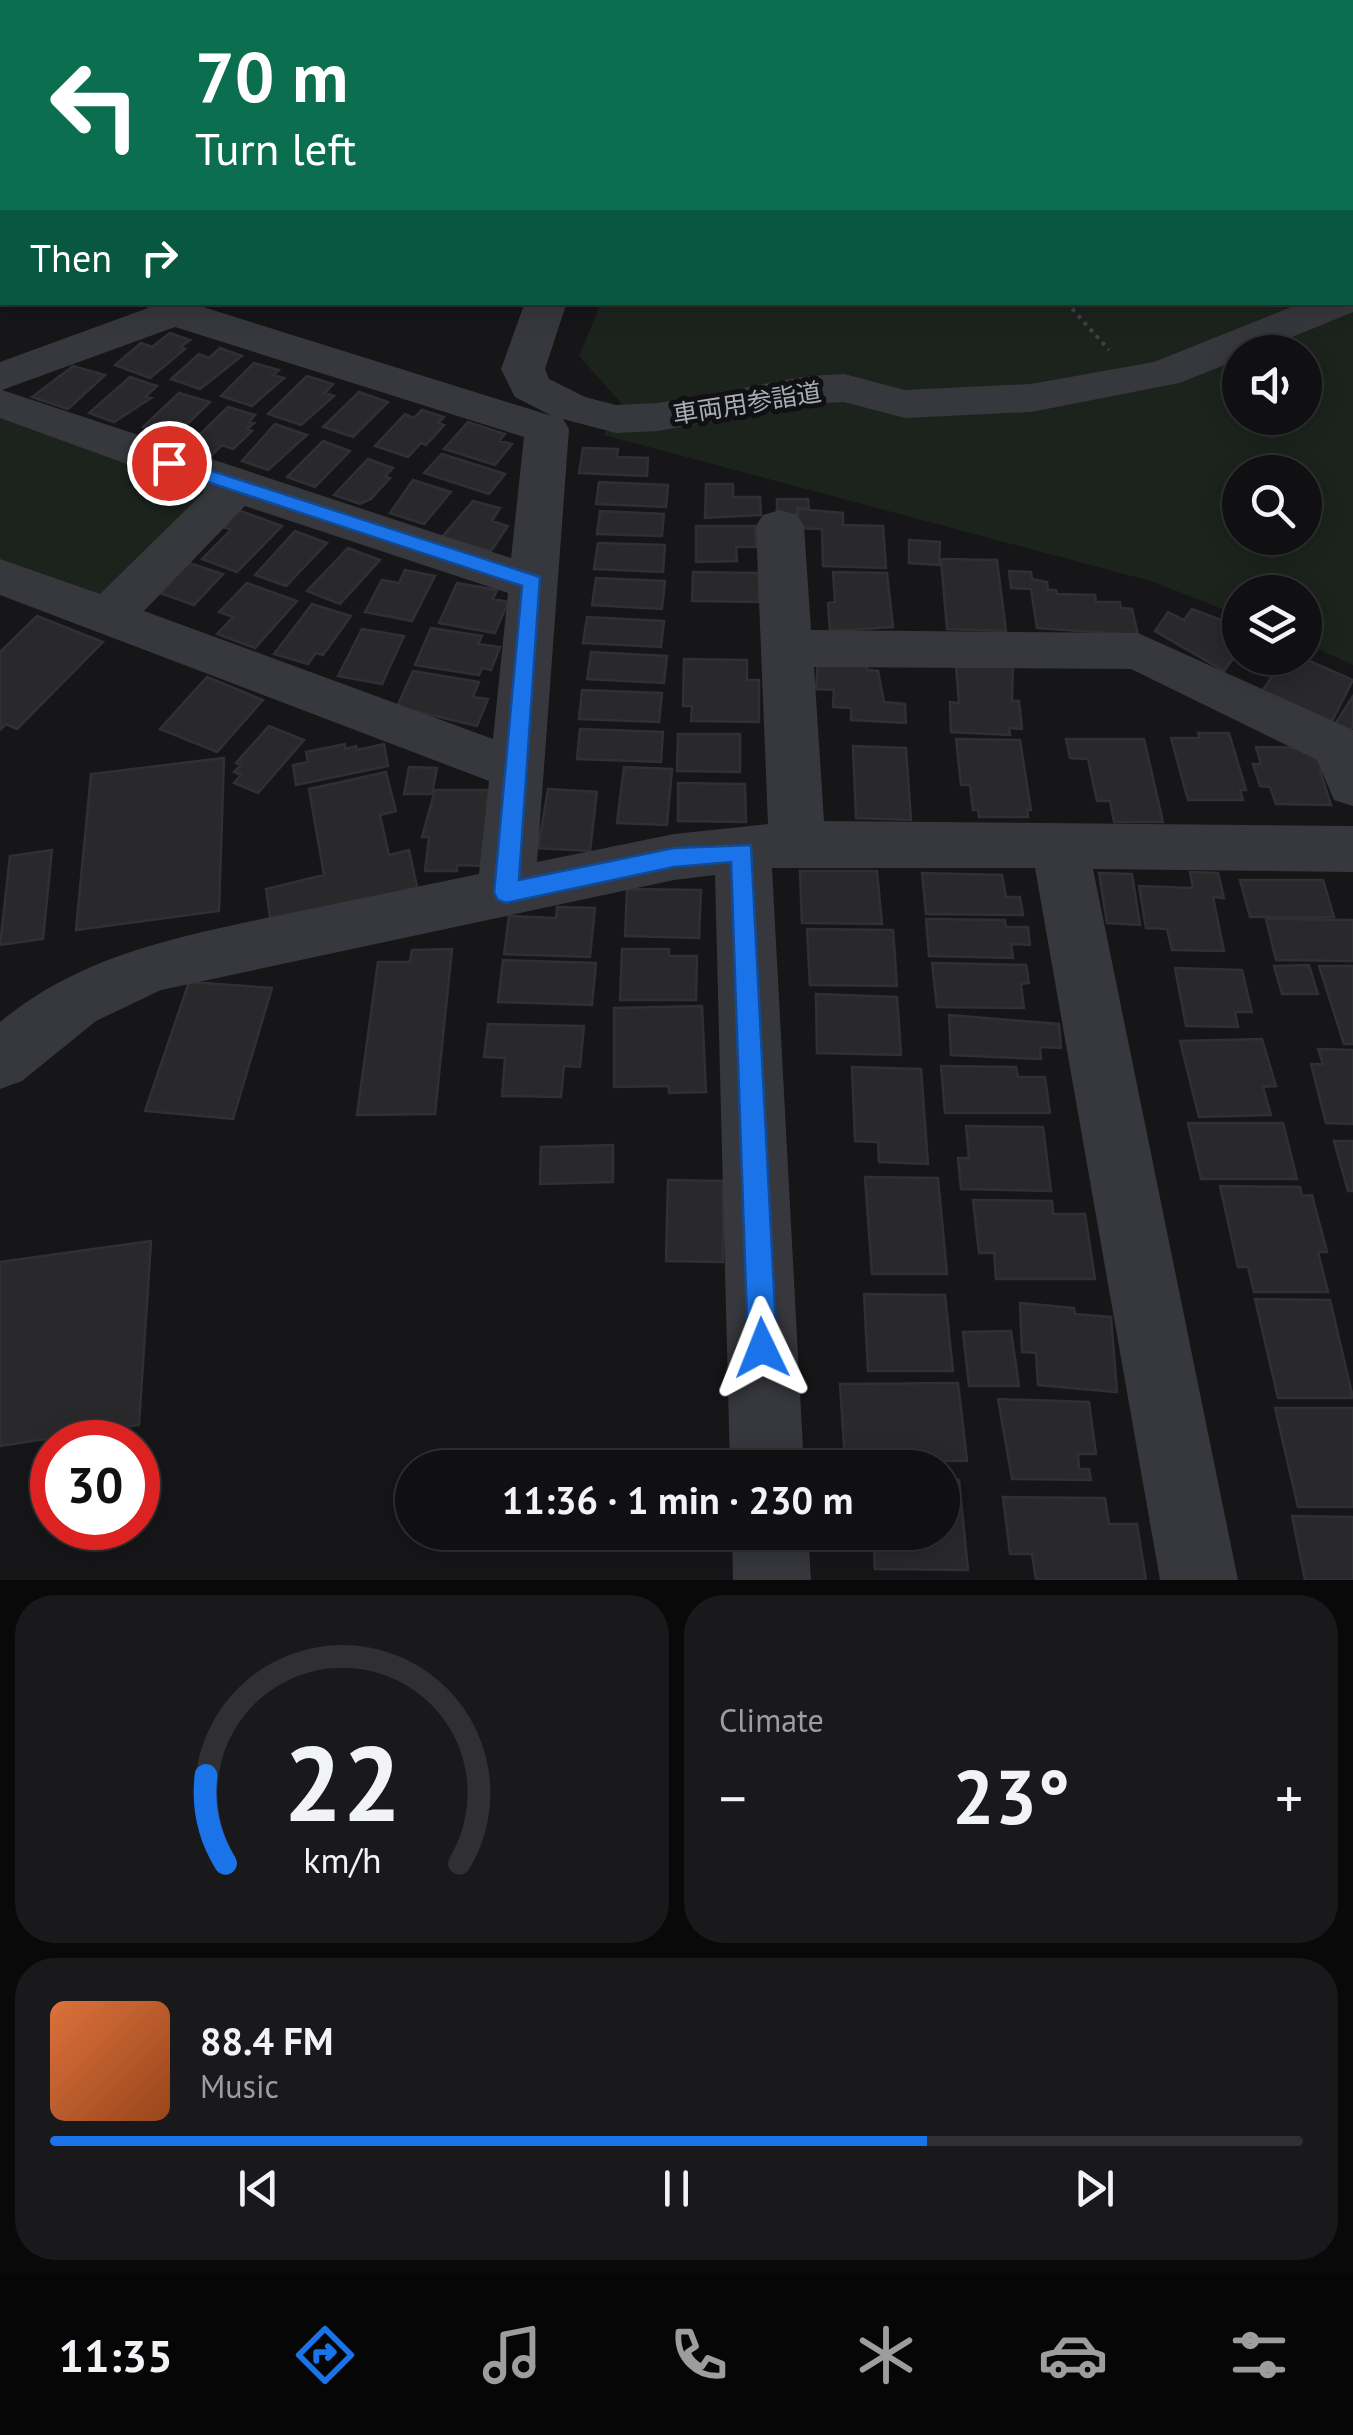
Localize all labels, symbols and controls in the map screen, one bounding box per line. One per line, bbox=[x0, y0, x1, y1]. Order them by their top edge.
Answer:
text: 70 m bbox=[195, 31, 348, 121]
icon: left bbox=[30, 40, 160, 170]
text: Turn left bbox=[195, 119, 356, 177]
icon: right bbox=[132, 230, 187, 285]
text: Then bbox=[30, 233, 112, 282]
map controls bbox=[1222, 335, 1322, 675]
button: sound bbox=[1222, 335, 1322, 435]
street label: 車両用参詣道 bbox=[670, 375, 824, 431]
pin bbox=[127, 421, 212, 506]
icon: arrive bbox=[142, 436, 197, 491]
button: search bbox=[1222, 455, 1322, 555]
button: layers bbox=[1222, 575, 1322, 675]
position arrow bbox=[710, 1296, 814, 1400]
speed limit sign: 30 bbox=[30, 1420, 160, 1550]
text: 11:36 · 1 min · 230 m bbox=[502, 1475, 853, 1524]
text: Climate bbox=[719, 1699, 824, 1741]
text: 22 bbox=[283, 1715, 401, 1850]
text: 23° bbox=[952, 1748, 1070, 1845]
text: − bbox=[719, 1762, 747, 1833]
text: + bbox=[1275, 1762, 1303, 1833]
text: km/h bbox=[303, 1837, 381, 1883]
text: 88.4 FM bbox=[200, 2016, 333, 2065]
text: Music bbox=[200, 2065, 279, 2107]
icon: previous bbox=[231, 2161, 286, 2216]
icon: pause bbox=[649, 2161, 704, 2216]
icon: next bbox=[1067, 2161, 1122, 2216]
icon: directions bbox=[290, 2320, 360, 2390]
icon: music bbox=[477, 2320, 547, 2390]
icon: phone bbox=[664, 2320, 734, 2390]
icon: climate bbox=[851, 2320, 921, 2390]
icon: car bbox=[1038, 2320, 1108, 2390]
icon: filters bbox=[1224, 2320, 1294, 2390]
text: 11:35 bbox=[58, 2326, 173, 2384]

